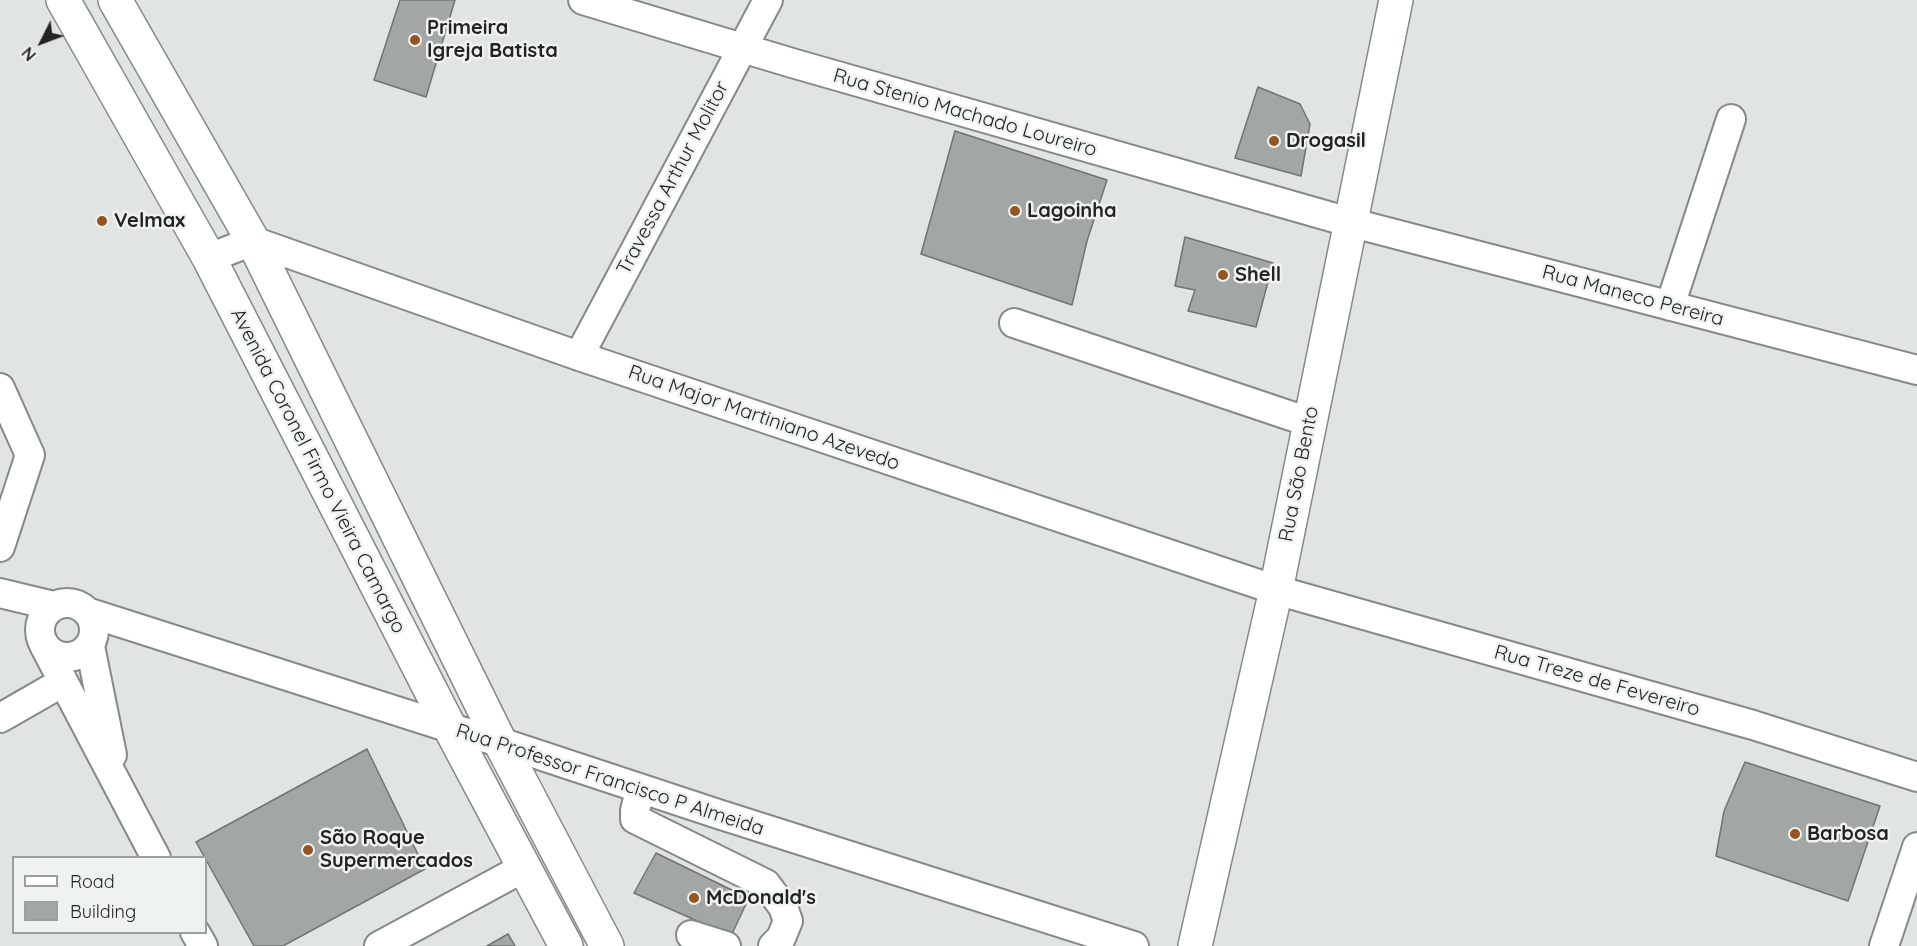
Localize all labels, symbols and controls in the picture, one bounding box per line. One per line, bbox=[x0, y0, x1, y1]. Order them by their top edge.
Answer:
north arrow bbox=[12, 12, 72, 72]
place label: Primeira Igreja Batista bbox=[427, 16, 558, 63]
marker: Primeira Igreja Batista bbox=[408, 33, 422, 47]
text: N bbox=[17, 43, 40, 65]
street label: Rua Stenio Machado Loureiro bbox=[830, 64, 1100, 162]
street label: Travessa Arthur Molitor bbox=[612, 77, 734, 279]
place label: Drogasil bbox=[1286, 129, 1366, 153]
marker: Drogasil bbox=[1267, 134, 1281, 148]
place label: Lagoinha bbox=[1027, 199, 1117, 223]
marker: Lagoinha bbox=[1008, 204, 1022, 218]
place label: Velmax bbox=[114, 209, 185, 233]
marker: Velmax bbox=[95, 214, 109, 228]
street label: Rua Maneco Pereira bbox=[1540, 260, 1726, 332]
place label: Shell bbox=[1235, 263, 1281, 287]
marker: Shell bbox=[1216, 268, 1230, 282]
street label: Avenida Coronel Firmo Vieira Camargo bbox=[225, 305, 411, 637]
street label: Rua Major Martiniano Azevedo bbox=[625, 360, 903, 476]
street label: Rua São Bento bbox=[1274, 404, 1324, 544]
street label: Rua Treze de Fevereiro bbox=[1491, 640, 1703, 722]
street label: Rua Professor Francisco P Almeida bbox=[453, 719, 767, 841]
place label: Barbosa bbox=[1807, 822, 1889, 846]
place label: São Roque Supermercados bbox=[320, 826, 473, 873]
marker: Barbosa bbox=[1788, 827, 1802, 841]
marker: São Roque Supermercados bbox=[301, 843, 315, 857]
legend bbox=[12, 856, 207, 934]
text: Road bbox=[70, 870, 115, 893]
place label: McDonald's bbox=[706, 886, 816, 910]
marker: McDonald's bbox=[687, 891, 701, 905]
text: Building bbox=[70, 900, 136, 923]

